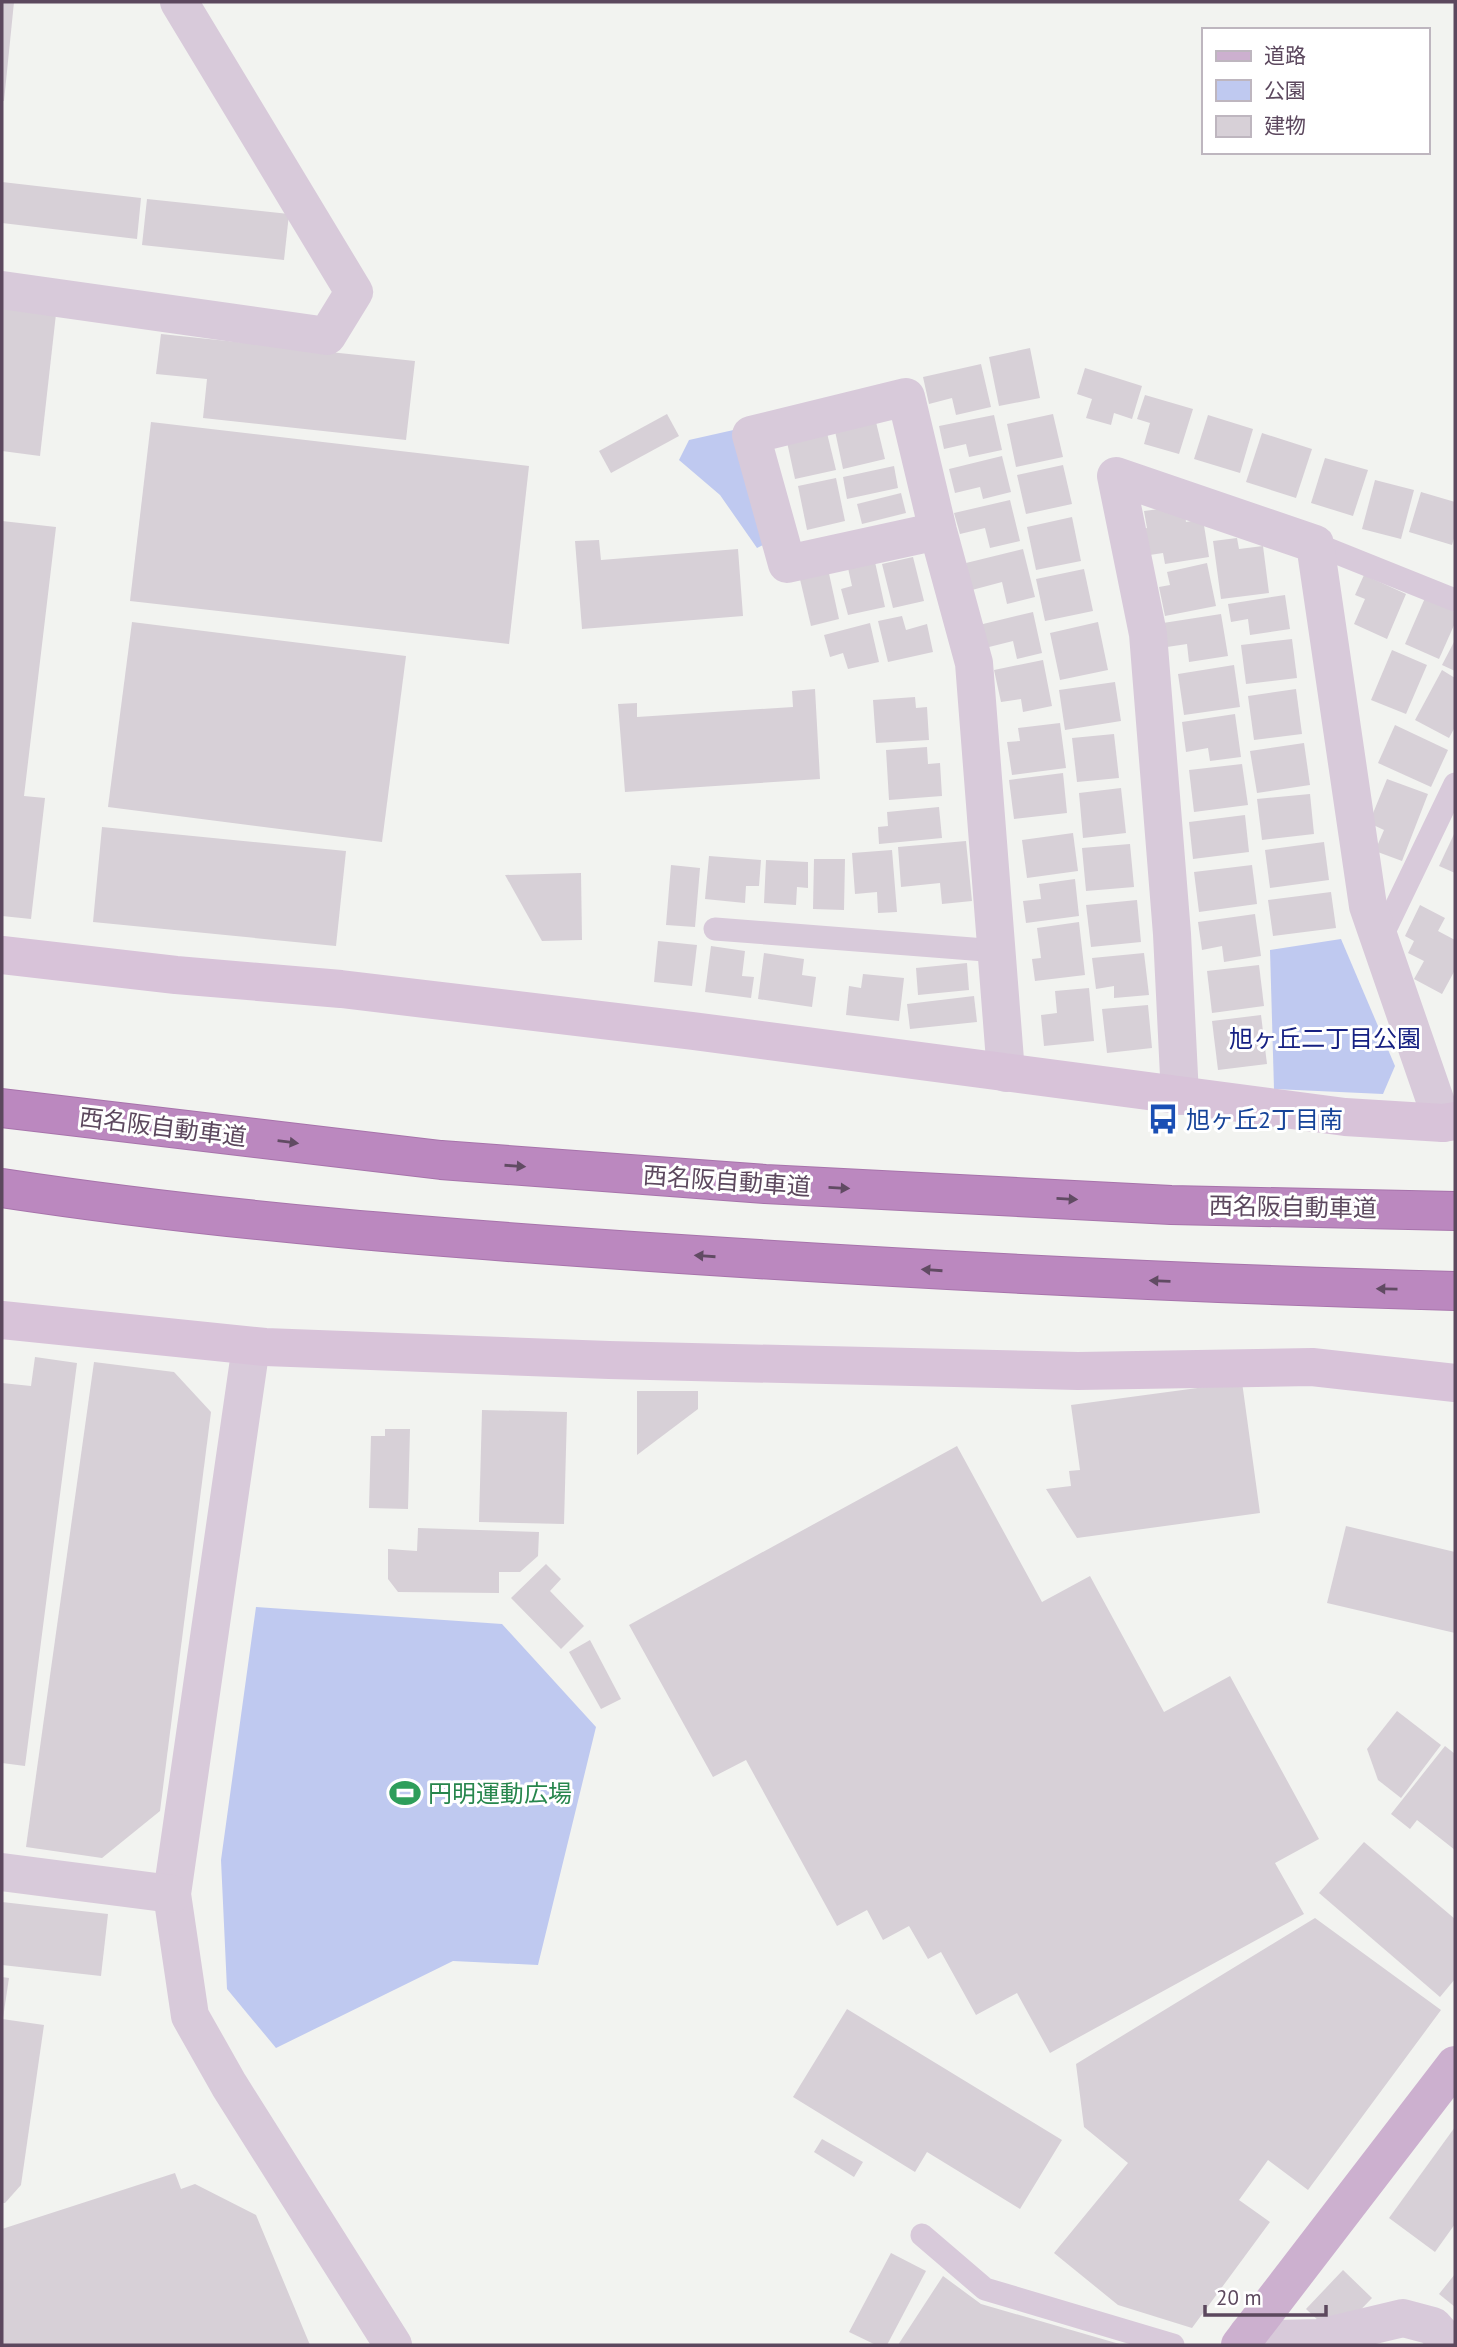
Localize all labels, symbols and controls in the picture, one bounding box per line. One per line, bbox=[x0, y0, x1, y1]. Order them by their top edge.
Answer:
legend bbox=[1202, 28, 1429, 154]
text: 道路 bbox=[1264, 42, 1306, 69]
text: 公園 bbox=[1264, 77, 1306, 104]
text: 建物 bbox=[1264, 112, 1306, 139]
park label: 旭ヶ丘二丁目公園 bbox=[1229, 1023, 1421, 1054]
street label: 西名阪自動車道 bbox=[78, 1101, 248, 1153]
bus stop icon: 旭ヶ丘2丁目南 bbox=[1146, 1102, 1180, 1136]
place label: 旭ヶ丘2丁目南 bbox=[1186, 1104, 1343, 1135]
one-way arrow bbox=[278, 1137, 300, 1148]
street label: 西名阪自動車道 bbox=[642, 1160, 812, 1202]
one-way arrow bbox=[504, 1161, 526, 1172]
one-way arrow bbox=[829, 1183, 851, 1194]
street label: 西名阪自動車道 bbox=[1209, 1190, 1377, 1224]
one-way arrow bbox=[1056, 1194, 1078, 1205]
one-way arrow bbox=[694, 1250, 716, 1261]
one-way arrow bbox=[921, 1264, 943, 1275]
one-way arrow bbox=[1148, 1276, 1170, 1287]
one-way arrow bbox=[1376, 1283, 1398, 1295]
sports icon: 円明運動広場 bbox=[388, 1776, 422, 1810]
place label: 円明運動広場 bbox=[428, 1778, 572, 1809]
scale bar bbox=[1205, 2274, 1326, 2318]
text: 20 m bbox=[1216, 2284, 1262, 2311]

